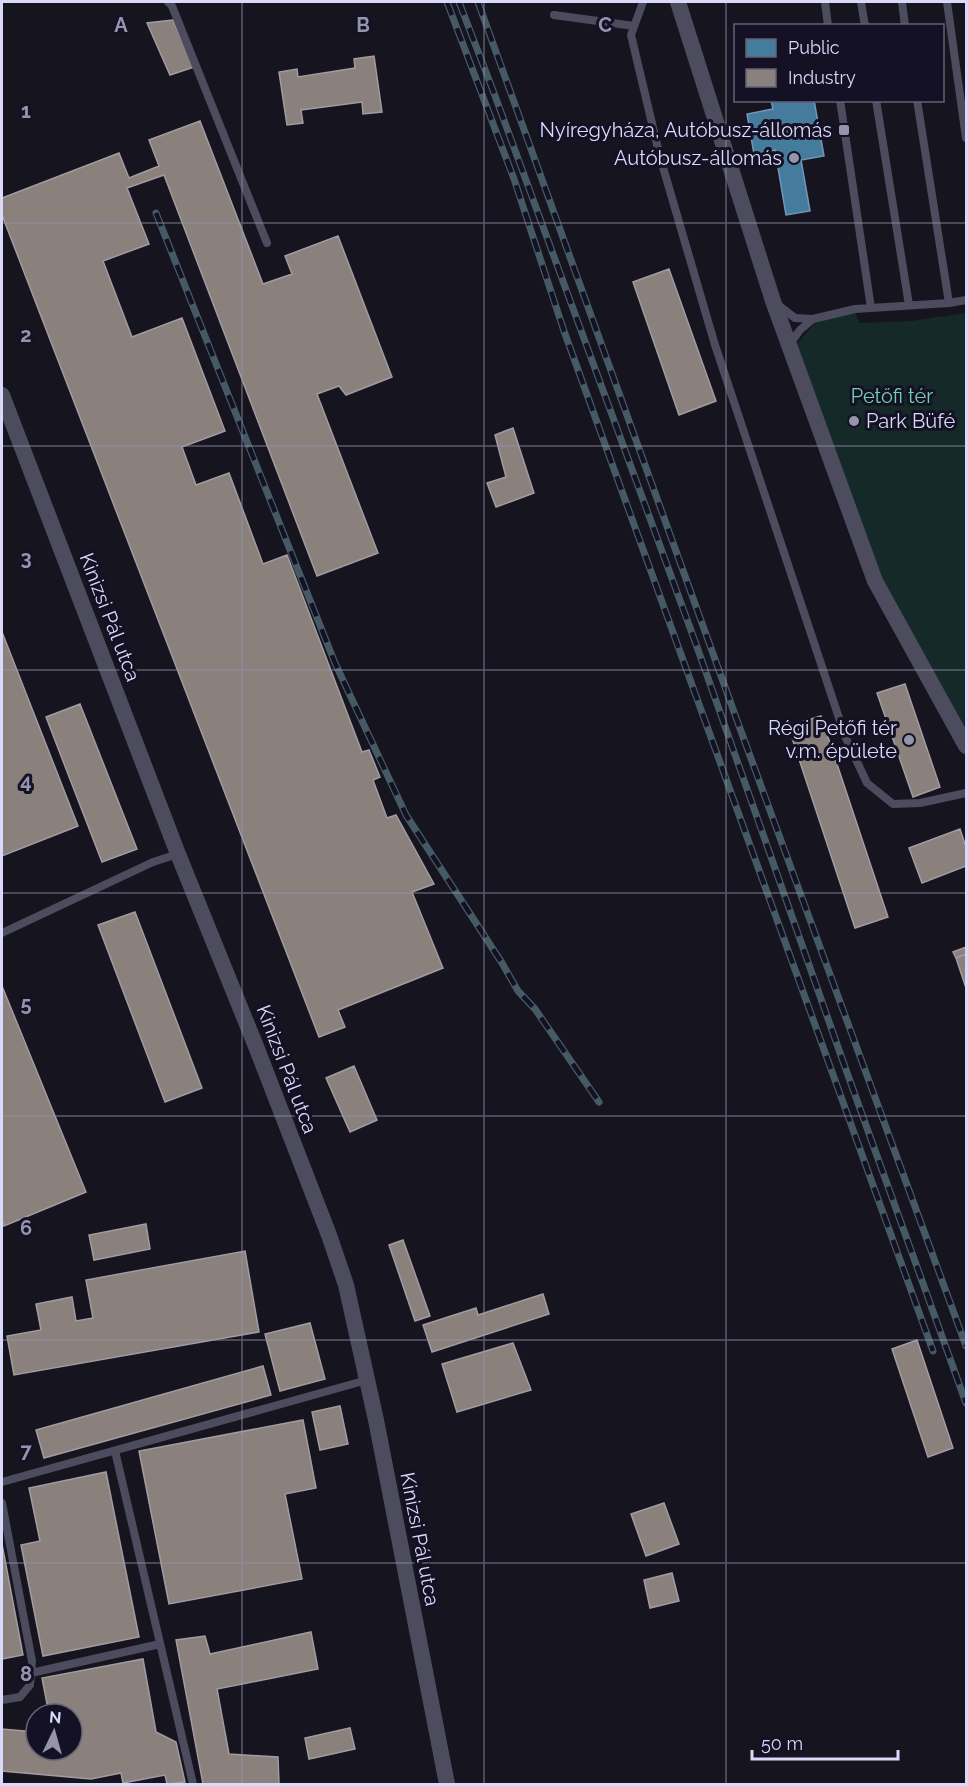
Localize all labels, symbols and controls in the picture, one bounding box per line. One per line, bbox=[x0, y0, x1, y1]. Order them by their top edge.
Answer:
text: A bbox=[114, 13, 128, 37]
text: B bbox=[356, 13, 370, 37]
text: C bbox=[598, 13, 612, 37]
legend bbox=[734, 24, 944, 102]
text: Public bbox=[788, 37, 840, 58]
text: Industry bbox=[788, 67, 856, 88]
text: 1 bbox=[21, 99, 31, 123]
place label: Nyíregyháza, Autóbusz-állomás bbox=[539, 118, 832, 142]
marker: Nyíregyháza, Autóbusz-állomás bbox=[837, 123, 851, 137]
place label: Autóbusz-állomás bbox=[614, 146, 782, 170]
marker: Autóbusz-állomás bbox=[787, 151, 801, 165]
text: 2 bbox=[20, 323, 32, 347]
park label: Petőfi tér bbox=[851, 384, 933, 408]
place label: Park Büfé bbox=[866, 409, 955, 433]
marker: Park Büfé bbox=[847, 414, 861, 428]
text: 3 bbox=[20, 546, 32, 570]
street label: Kinizsi Pál utca bbox=[74, 549, 146, 685]
place label: Régi Petőfi tér v.m. épülete bbox=[768, 716, 897, 763]
marker: Régi Petőfi tér v.m. épülete bbox=[902, 733, 916, 747]
text: 4 bbox=[20, 769, 32, 793]
text: 5 bbox=[20, 992, 32, 1016]
street label: Kinizsi Pál utca bbox=[251, 1001, 323, 1137]
text: 6 bbox=[20, 1216, 32, 1240]
text: 7 bbox=[20, 1439, 32, 1463]
street label: Kinizsi Pál utca bbox=[395, 1470, 445, 1608]
text: 8 bbox=[20, 1662, 32, 1686]
north arrow bbox=[24, 1702, 84, 1762]
text: N bbox=[48, 1708, 62, 1728]
scale bar bbox=[752, 1723, 898, 1761]
text: 50 m bbox=[761, 1733, 803, 1754]

